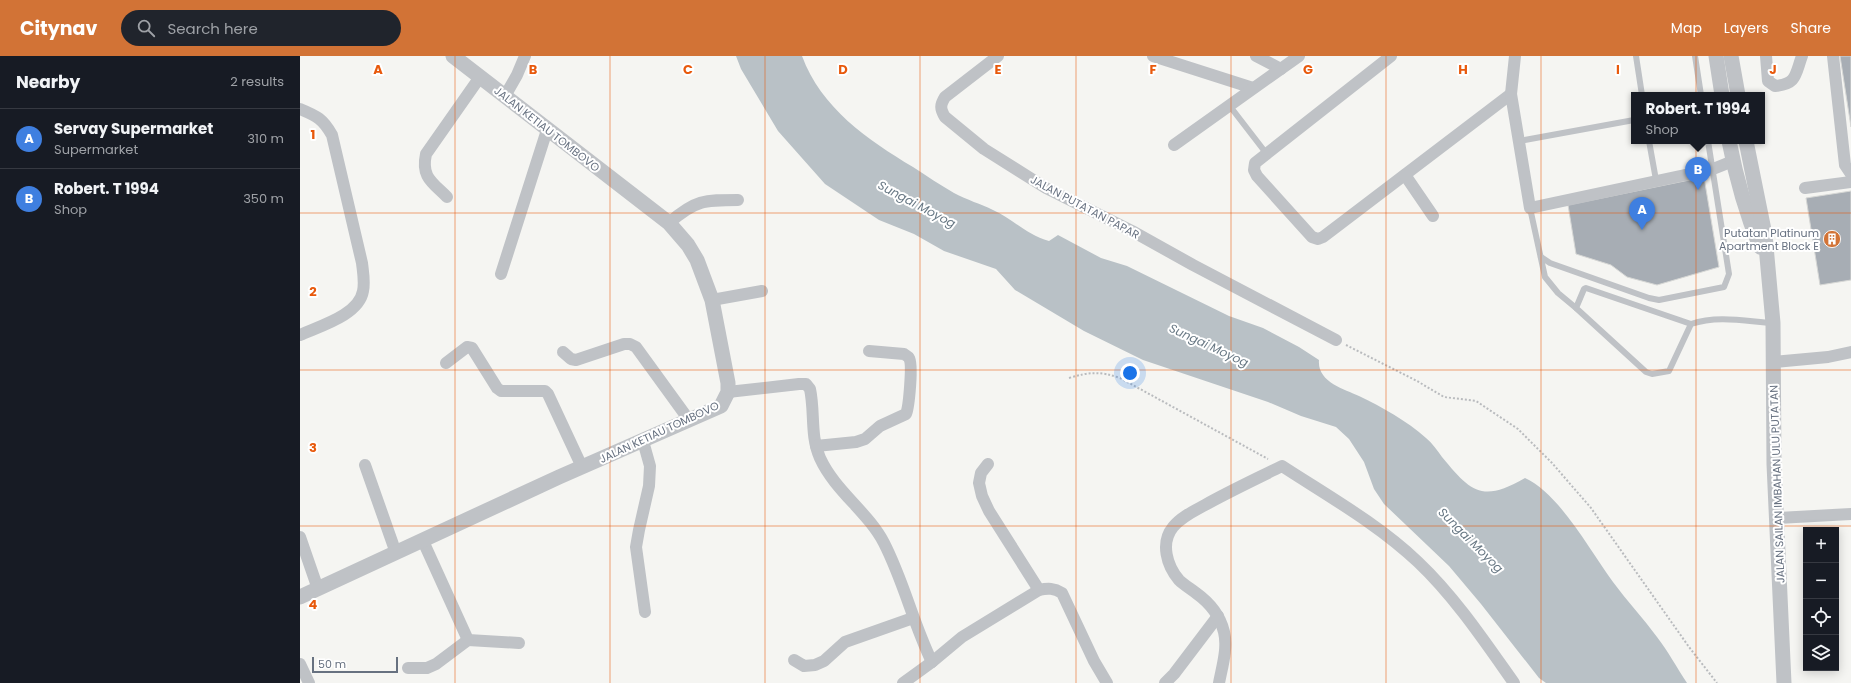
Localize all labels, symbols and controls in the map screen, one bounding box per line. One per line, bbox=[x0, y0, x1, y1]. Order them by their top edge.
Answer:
search box bbox=[121, 10, 401, 46]
text: Citynav bbox=[20, 15, 97, 42]
icon: search bbox=[135, 17, 157, 39]
text: Search here bbox=[167, 18, 258, 39]
text: Map bbox=[1671, 18, 1702, 38]
text: Layers bbox=[1724, 18, 1768, 38]
text: Share bbox=[1790, 18, 1831, 38]
text: A bbox=[373, 60, 383, 79]
text: B bbox=[529, 60, 538, 79]
text: C bbox=[683, 60, 693, 79]
text: D bbox=[838, 60, 848, 79]
text: E bbox=[994, 60, 1002, 79]
text: F bbox=[1149, 60, 1157, 79]
text: G bbox=[1303, 60, 1313, 79]
text: H bbox=[1458, 60, 1468, 79]
text: I bbox=[1616, 60, 1620, 79]
text: J bbox=[1769, 60, 1777, 79]
text: Nearby bbox=[16, 70, 80, 94]
text: 2 results bbox=[230, 72, 284, 91]
street label: JALAN KETIAU TOMBOVO bbox=[491, 83, 604, 176]
popup bbox=[1631, 92, 1765, 144]
text: Robert. T 1994 bbox=[1646, 98, 1750, 119]
text: Servay Supermarket bbox=[54, 118, 213, 139]
text: Shop bbox=[1646, 120, 1679, 139]
text: 1 bbox=[311, 125, 315, 144]
text: A bbox=[24, 129, 34, 148]
text: 310 m bbox=[247, 129, 284, 148]
text: Supermarket bbox=[54, 140, 138, 159]
pin: B bbox=[1685, 157, 1711, 190]
street label: JALAN PUTATAN PAPAR bbox=[1028, 171, 1143, 243]
water label: Sungai Moyog bbox=[875, 176, 959, 232]
text: Robert. T 1994 bbox=[54, 178, 159, 199]
text: B bbox=[25, 189, 33, 208]
text: 350 m bbox=[243, 189, 284, 208]
pin: A bbox=[1629, 197, 1655, 230]
text: Shop bbox=[54, 200, 87, 219]
place label: Putatan Platinum Apartment Block E bbox=[1719, 225, 1819, 254]
building icon: Putatan Platinum Apartment Block E bbox=[1822, 229, 1842, 249]
text: 2 bbox=[309, 282, 317, 301]
water label: Sungai Moyog bbox=[1167, 319, 1251, 371]
your location bbox=[1120, 363, 1140, 383]
street label: JALAN SAILAN IMBAHAN ULU PUTATAN bbox=[1766, 385, 1788, 583]
street label: JALAN KETIAU TOMBOVO bbox=[597, 397, 722, 467]
text: 3 bbox=[309, 438, 317, 457]
water label: Sungai Moyog bbox=[1435, 504, 1507, 576]
map controls bbox=[1803, 527, 1839, 671]
button: + bbox=[1803, 527, 1839, 563]
button: − bbox=[1803, 563, 1839, 599]
text: 4 bbox=[309, 595, 318, 614]
button: locate bbox=[1803, 599, 1839, 635]
button: layers bbox=[1803, 635, 1839, 671]
scale bar bbox=[312, 655, 398, 674]
text: 50 m bbox=[318, 656, 346, 672]

